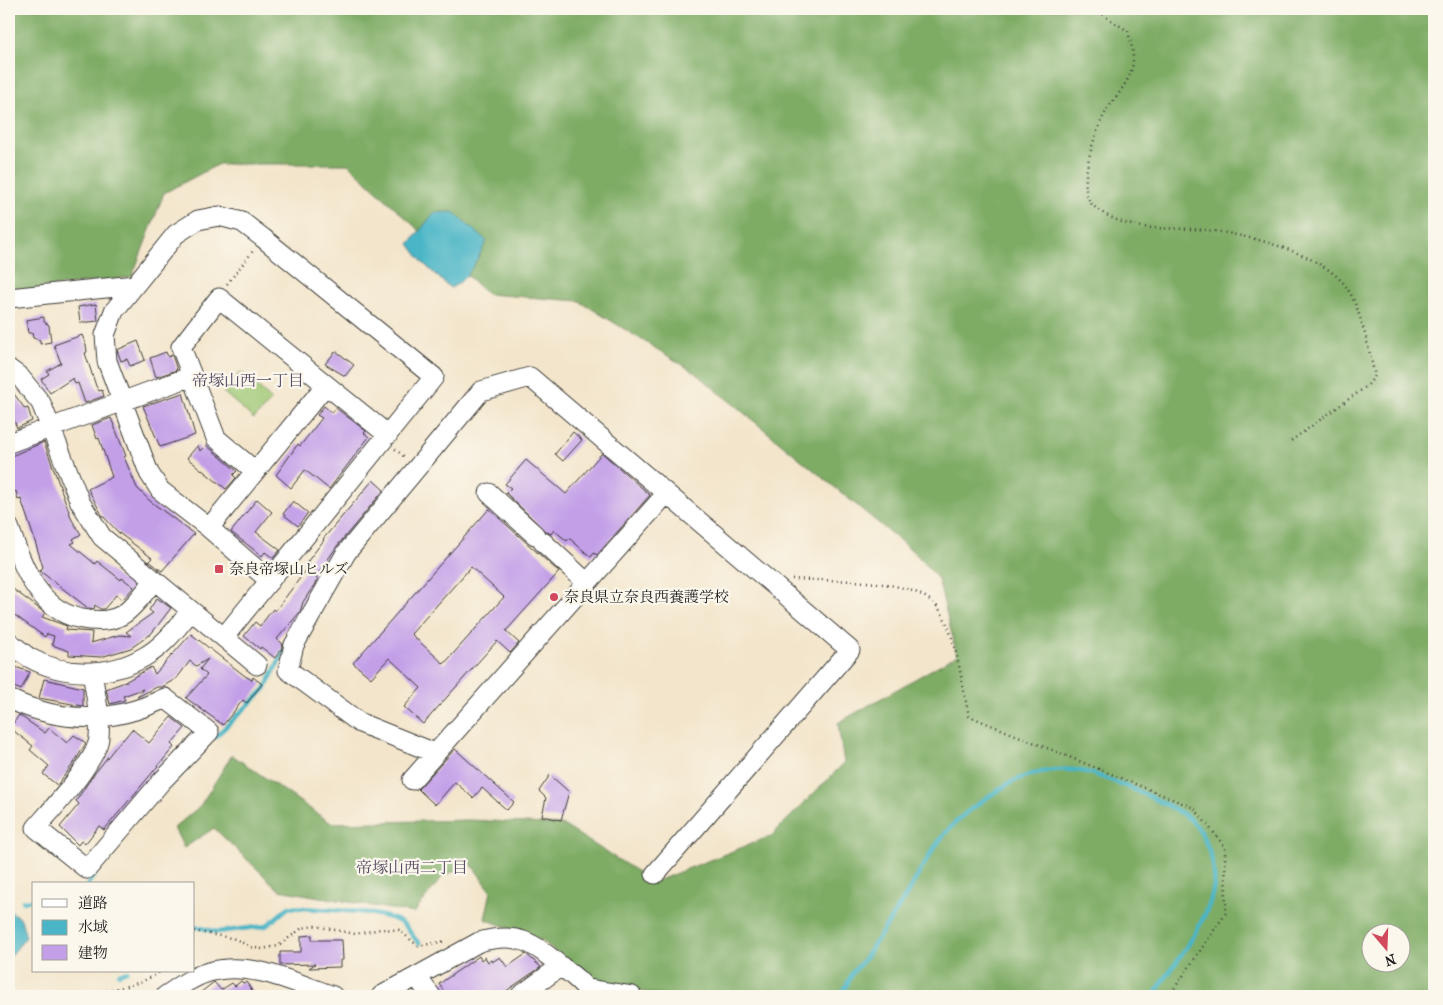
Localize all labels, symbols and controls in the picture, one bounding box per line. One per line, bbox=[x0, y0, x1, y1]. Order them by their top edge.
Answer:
district label: 帝塚山西一丁目 bbox=[192, 371, 304, 390]
place label: 奈良帝塚山ヒルズ bbox=[229, 560, 349, 578]
marker: 奈良帝塚山ヒルズ bbox=[213, 563, 225, 575]
place label: 奈良県立奈良西養護学校 bbox=[564, 588, 729, 606]
marker: 奈良県立奈良西養護学校 bbox=[548, 591, 560, 603]
district label: 帝塚山西二丁目 bbox=[356, 858, 468, 877]
legend bbox=[32, 882, 195, 972]
text: 道路 bbox=[78, 894, 108, 912]
text: 水域 bbox=[78, 918, 108, 936]
north arrow bbox=[1360, 922, 1410, 972]
text: 建物 bbox=[78, 944, 108, 962]
text: N bbox=[1382, 950, 1398, 970]

